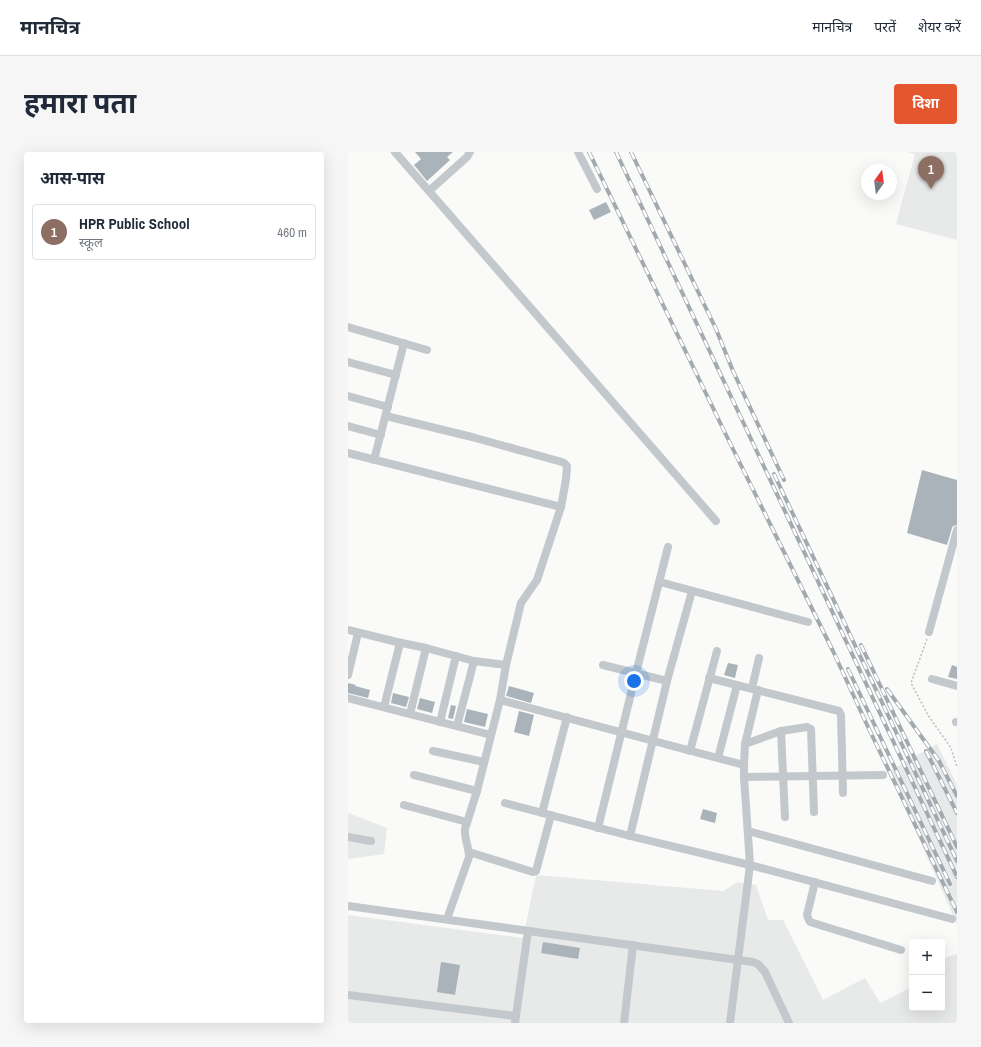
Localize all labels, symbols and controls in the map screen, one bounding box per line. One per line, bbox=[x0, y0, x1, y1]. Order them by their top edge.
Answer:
text: मानचित्र bbox=[20, 14, 80, 40]
text: मानचित्र bbox=[812, 18, 852, 36]
text: परतें bbox=[874, 18, 896, 36]
text: शेयर करें bbox=[918, 18, 961, 36]
text: हमारा पता bbox=[24, 84, 136, 122]
button: दिशा bbox=[894, 84, 957, 124]
pin: 1 bbox=[918, 156, 944, 189]
north arrow bbox=[861, 164, 897, 200]
text: आस-पास bbox=[40, 166, 105, 189]
text: HPR Public School bbox=[79, 213, 190, 234]
text: 1 bbox=[51, 224, 57, 241]
text: 460 m bbox=[277, 224, 307, 241]
text: स्कूल bbox=[79, 234, 103, 251]
your location bbox=[624, 671, 644, 691]
map controls bbox=[909, 939, 945, 1011]
button: + bbox=[909, 939, 945, 975]
button: − bbox=[909, 975, 945, 1011]

